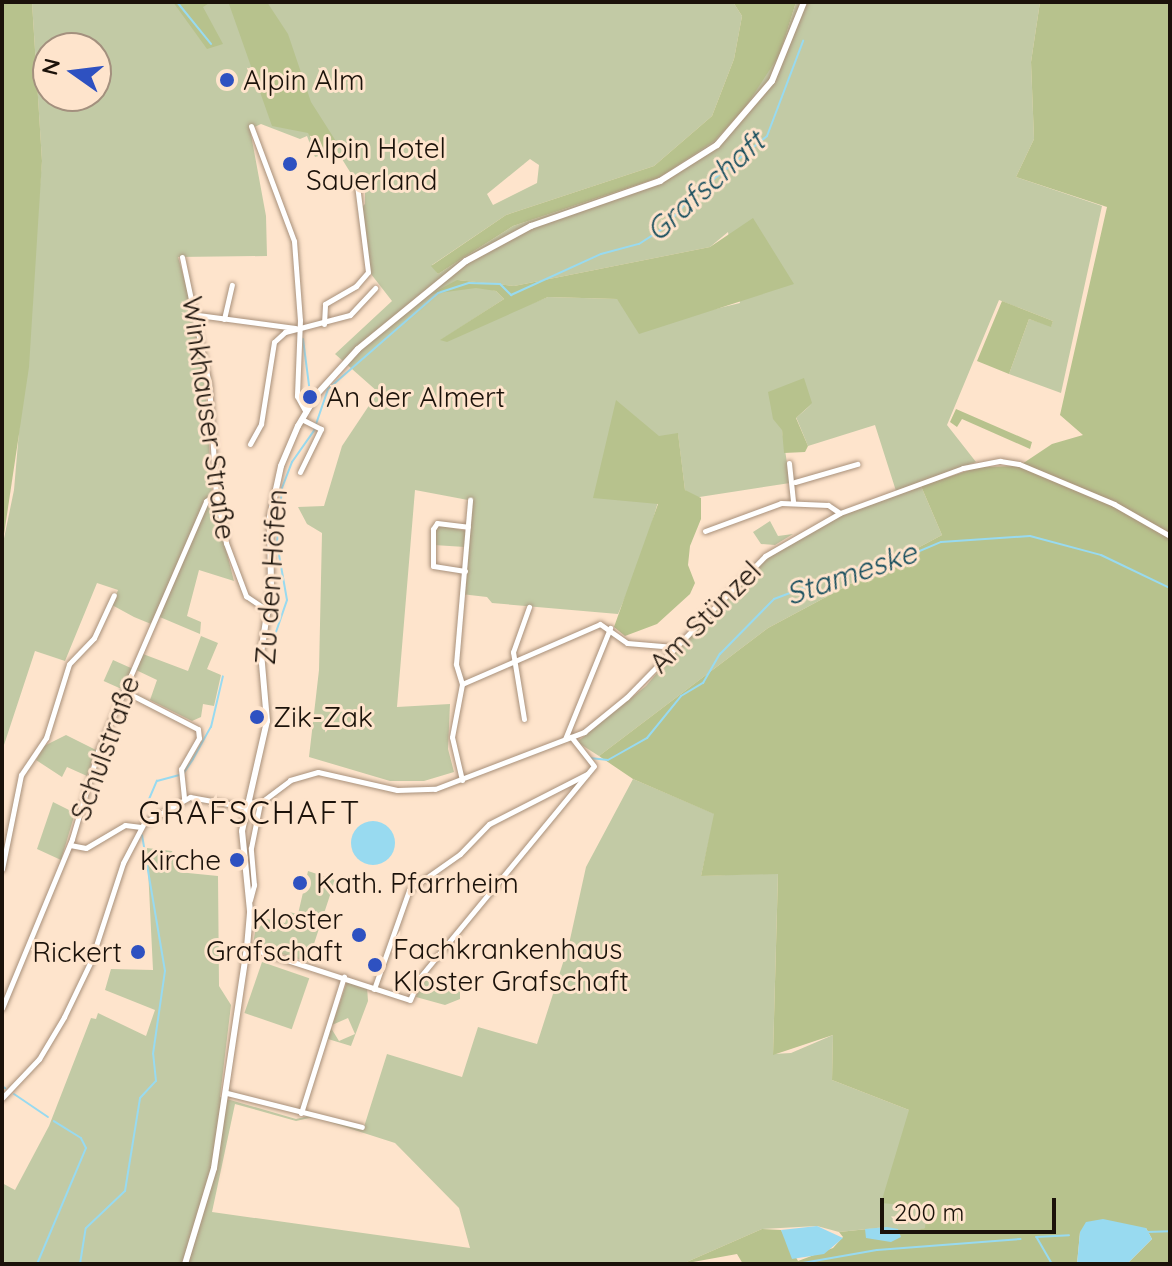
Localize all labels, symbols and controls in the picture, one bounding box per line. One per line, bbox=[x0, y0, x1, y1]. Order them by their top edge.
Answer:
north arrow bbox=[32, 32, 112, 112]
text: N bbox=[35, 55, 66, 78]
place label: Alpin Alm bbox=[243, 63, 364, 97]
marker: Alpin Alm bbox=[218, 71, 236, 89]
water label: Grafschaft bbox=[638, 123, 772, 249]
place label: Alpin Hotel Sauerland bbox=[306, 131, 446, 197]
marker: Alpin Hotel Sauerland bbox=[281, 155, 299, 173]
street label: Winkhauser Straße bbox=[175, 294, 243, 542]
place label: An der Almert bbox=[326, 380, 505, 414]
marker: An der Almert bbox=[301, 388, 319, 406]
street label: Zu den Höfen bbox=[248, 488, 294, 666]
water label: Stameske bbox=[781, 534, 921, 612]
street label: Am Stünzel bbox=[642, 554, 768, 680]
street label: Schulstraße bbox=[63, 671, 147, 825]
place label: Zik-Zak bbox=[273, 700, 373, 734]
marker: Zik-Zak bbox=[248, 708, 266, 726]
district label: GRAFSCHAFT bbox=[139, 793, 361, 831]
place label: Kirche bbox=[140, 843, 221, 877]
marker: Kirche bbox=[228, 851, 246, 869]
place label: Kath. Pfarrheim bbox=[316, 866, 519, 900]
marker: Kath. Pfarrheim bbox=[291, 874, 309, 892]
place label: Kloster Grafschaft bbox=[206, 902, 343, 968]
marker: Kloster Grafschaft bbox=[350, 926, 368, 944]
place label: Fachkrankenhaus Kloster Grafschaft bbox=[393, 932, 629, 998]
place label: Rickert bbox=[32, 935, 122, 969]
marker: Rickert bbox=[129, 943, 147, 961]
marker: Fachkrankenhaus Kloster Grafschaft bbox=[364, 954, 386, 976]
scale bar bbox=[884, 1182, 1060, 1232]
text: 200 m bbox=[894, 1197, 964, 1227]

